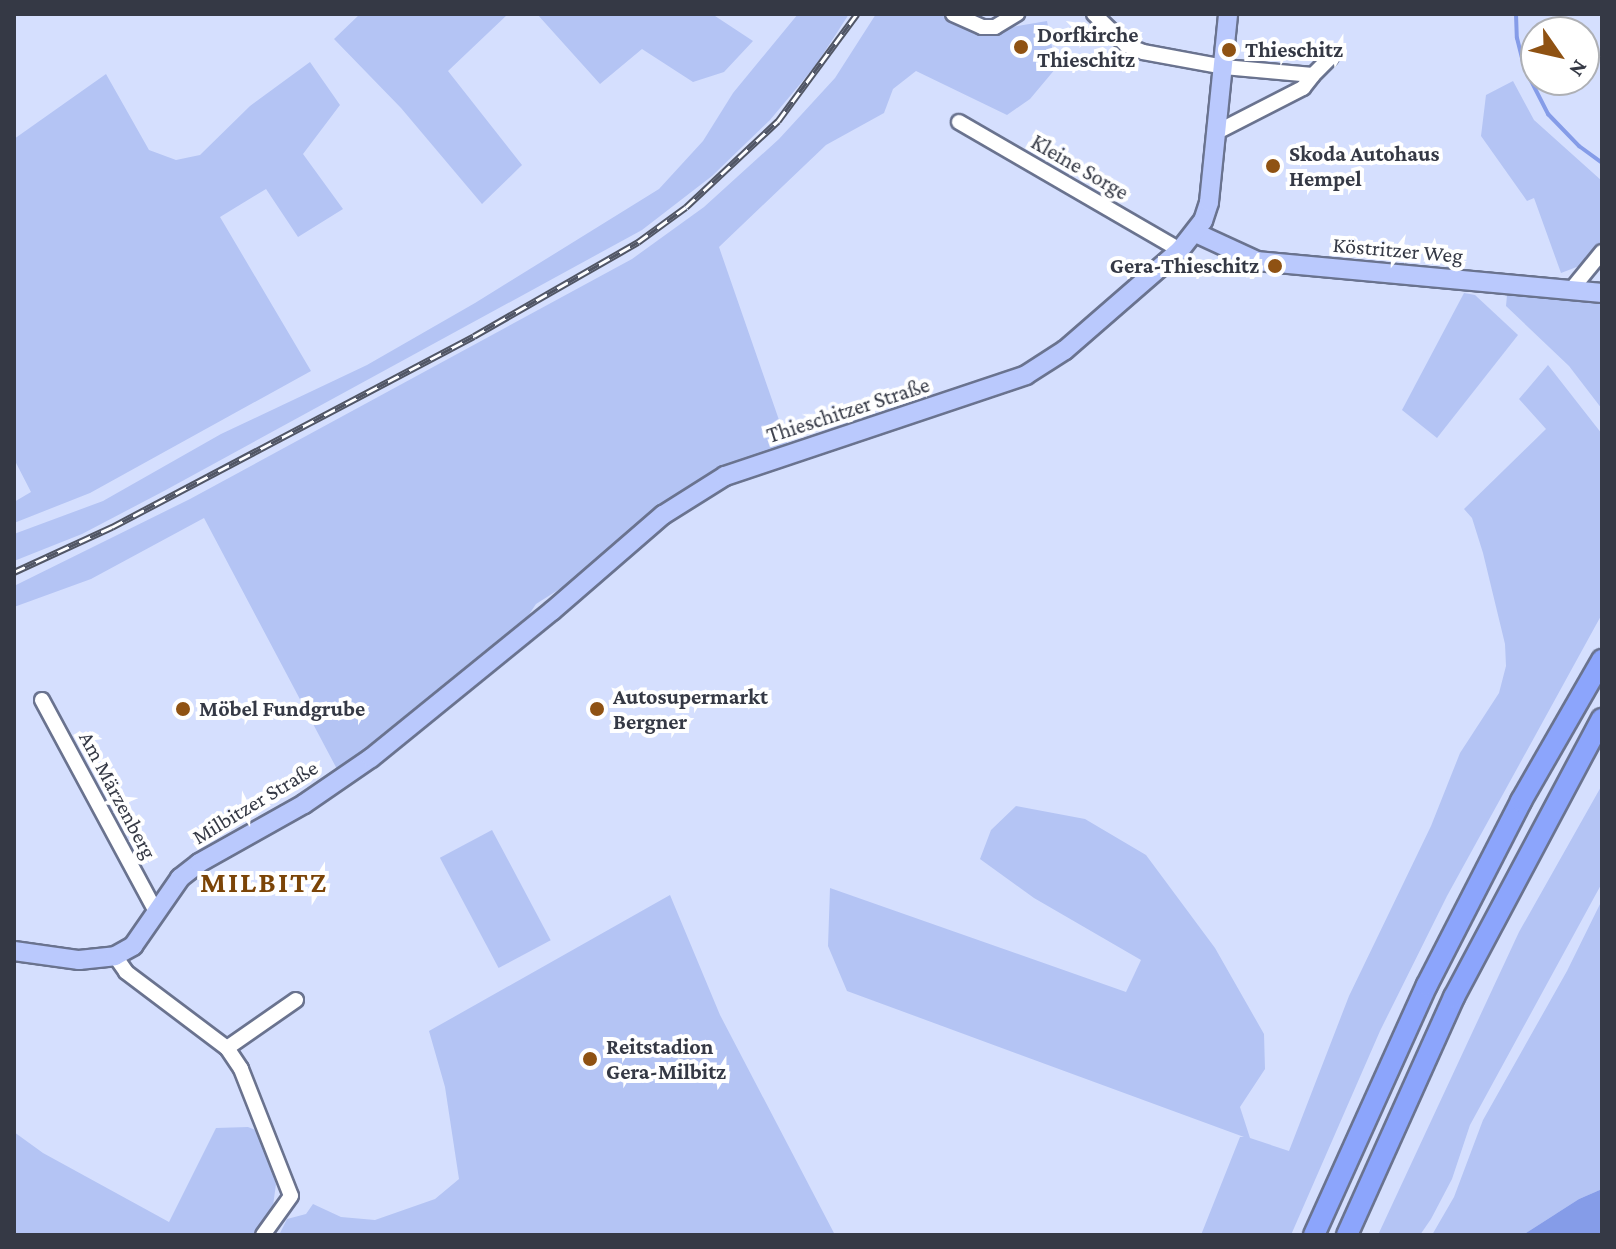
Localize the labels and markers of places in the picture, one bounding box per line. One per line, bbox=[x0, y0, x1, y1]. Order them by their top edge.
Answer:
place label: Dorfkirche Thieschitz bbox=[1037, 21, 1139, 72]
place label: Thieschitz bbox=[1245, 37, 1343, 63]
marker: Dorfkirche Thieschitz bbox=[1012, 38, 1030, 56]
marker: Thieschitz bbox=[1220, 41, 1238, 59]
place label: Skoda Autohaus Hempel bbox=[1289, 140, 1439, 192]
marker: Skoda Autohaus Hempel bbox=[1264, 157, 1282, 175]
place label: Gera-Thieschitz bbox=[1110, 253, 1259, 279]
marker: Gera-Thieschitz bbox=[1266, 257, 1284, 275]
place label: Autosupermarkt Bergner bbox=[613, 683, 768, 734]
place label: Möbel Fundgrube bbox=[199, 696, 365, 722]
marker: Möbel Fundgrube bbox=[174, 700, 192, 718]
marker: Autosupermarkt Bergner bbox=[588, 700, 606, 718]
place label: Reitstadion Gera-Milbitz bbox=[606, 1033, 726, 1084]
marker: Reitstadion Gera-Milbitz bbox=[581, 1050, 599, 1068]

